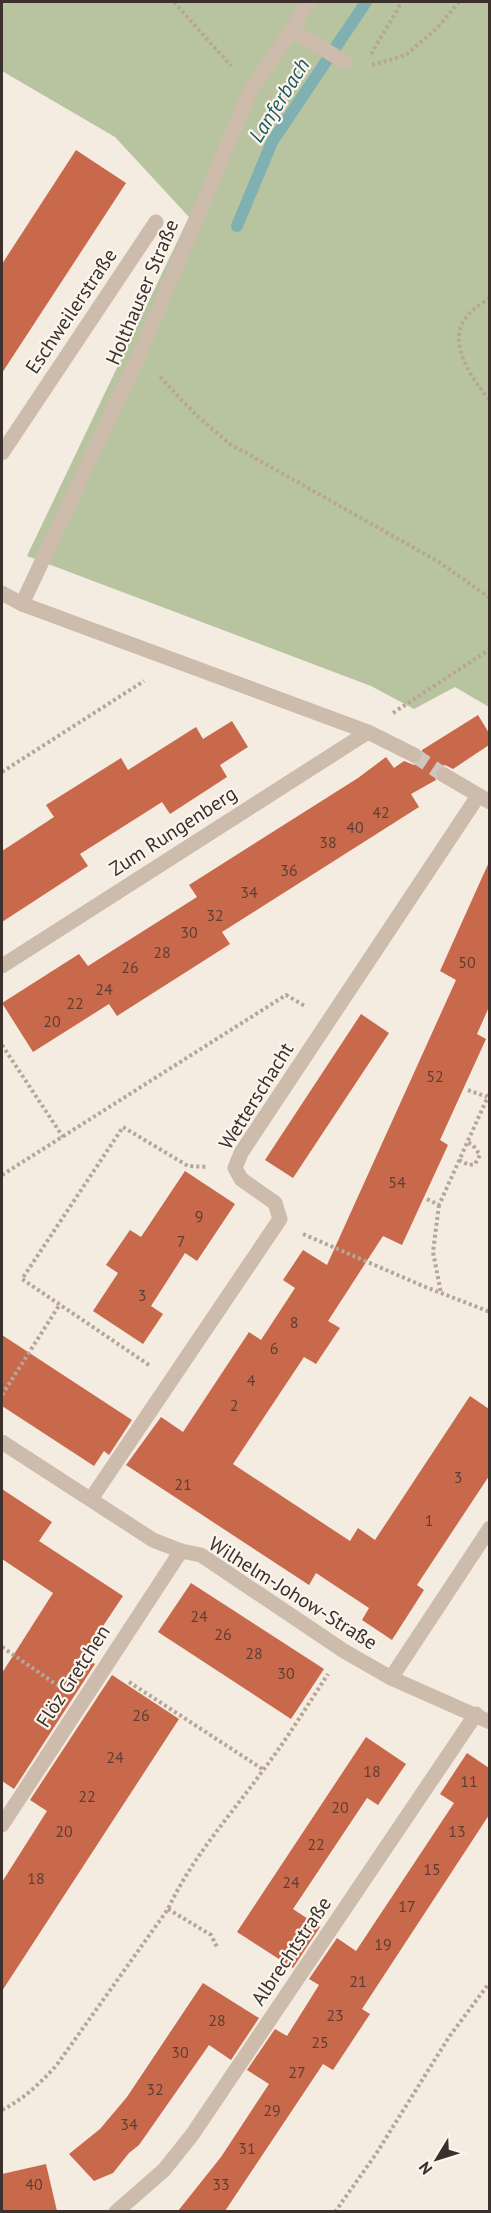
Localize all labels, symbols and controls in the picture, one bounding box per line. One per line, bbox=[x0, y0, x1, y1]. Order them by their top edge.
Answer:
water label: Lanferbach bbox=[243, 53, 315, 147]
street label: Holthauser Straße bbox=[100, 215, 184, 369]
street label: Eschweilerstraße bbox=[19, 243, 123, 379]
street label: Zum Rungenberg bbox=[104, 780, 242, 882]
house number: 42 bbox=[372, 802, 390, 822]
house number: 40 bbox=[346, 817, 364, 837]
house number: 38 bbox=[319, 832, 337, 852]
house number: 36 bbox=[280, 860, 298, 880]
house number: 34 bbox=[240, 882, 258, 902]
house number: 32 bbox=[206, 905, 224, 925]
house number: 30 bbox=[180, 922, 198, 942]
house number: 28 bbox=[153, 942, 171, 962]
house number: 50 bbox=[458, 952, 476, 972]
house number: 26 bbox=[121, 957, 139, 977]
house number: 24 bbox=[95, 979, 113, 999]
house number: 22 bbox=[66, 993, 84, 1013]
house number: 20 bbox=[43, 1011, 61, 1031]
street label: Wetterschacht bbox=[213, 1038, 299, 1154]
house number: 52 bbox=[426, 1066, 444, 1086]
house number: 54 bbox=[388, 1172, 406, 1192]
house number: 9 bbox=[195, 1206, 203, 1226]
house number: 7 bbox=[177, 1231, 185, 1251]
house number: 3 bbox=[138, 1285, 146, 1305]
house number: 8 bbox=[290, 1312, 298, 1332]
house number: 6 bbox=[270, 1338, 278, 1358]
house number: 4 bbox=[247, 1370, 256, 1390]
house number: 2 bbox=[230, 1395, 238, 1415]
house number: 3 bbox=[454, 1467, 462, 1487]
house number: 21 bbox=[174, 1474, 192, 1494]
house number: 1 bbox=[425, 1510, 433, 1530]
street label: Wilhelm-Johow-Straße bbox=[204, 1531, 382, 1655]
house number: 24 bbox=[190, 1606, 208, 1626]
street label: Flöz Gretchen bbox=[30, 1620, 116, 1732]
house number: 26 bbox=[214, 1624, 232, 1644]
house number: 28 bbox=[245, 1643, 263, 1663]
house number: 30 bbox=[277, 1663, 295, 1683]
house number: 26 bbox=[132, 1705, 150, 1725]
house number: 24 bbox=[106, 1747, 124, 1767]
house number: 18 bbox=[363, 1761, 381, 1781]
house number: 11 bbox=[460, 1771, 478, 1791]
house number: 22 bbox=[78, 1786, 96, 1806]
house number: 20 bbox=[331, 1797, 349, 1817]
house number: 20 bbox=[55, 1821, 73, 1841]
house number: 13 bbox=[448, 1821, 466, 1841]
house number: 22 bbox=[307, 1834, 325, 1854]
house number: 15 bbox=[423, 1859, 441, 1879]
house number: 18 bbox=[27, 1868, 45, 1888]
house number: 24 bbox=[282, 1872, 300, 1892]
street label: Albrechtstraße bbox=[245, 1892, 337, 2010]
house number: 17 bbox=[398, 1896, 416, 1916]
house number: 19 bbox=[374, 1934, 392, 1954]
house number: 21 bbox=[349, 1971, 367, 1991]
house number: 23 bbox=[326, 2005, 344, 2025]
house number: 28 bbox=[208, 2010, 226, 2030]
house number: 25 bbox=[311, 2032, 329, 2052]
house number: 30 bbox=[171, 2042, 189, 2062]
house number: 27 bbox=[288, 2062, 306, 2082]
house number: 32 bbox=[146, 2079, 164, 2099]
house number: 29 bbox=[263, 2100, 281, 2120]
house number: 34 bbox=[120, 2114, 138, 2134]
north arrow bbox=[407, 2129, 467, 2189]
house number: 31 bbox=[238, 2138, 256, 2158]
text: N bbox=[414, 2158, 436, 2179]
house number: 40 bbox=[25, 2174, 43, 2194]
house number: 33 bbox=[212, 2174, 230, 2194]

